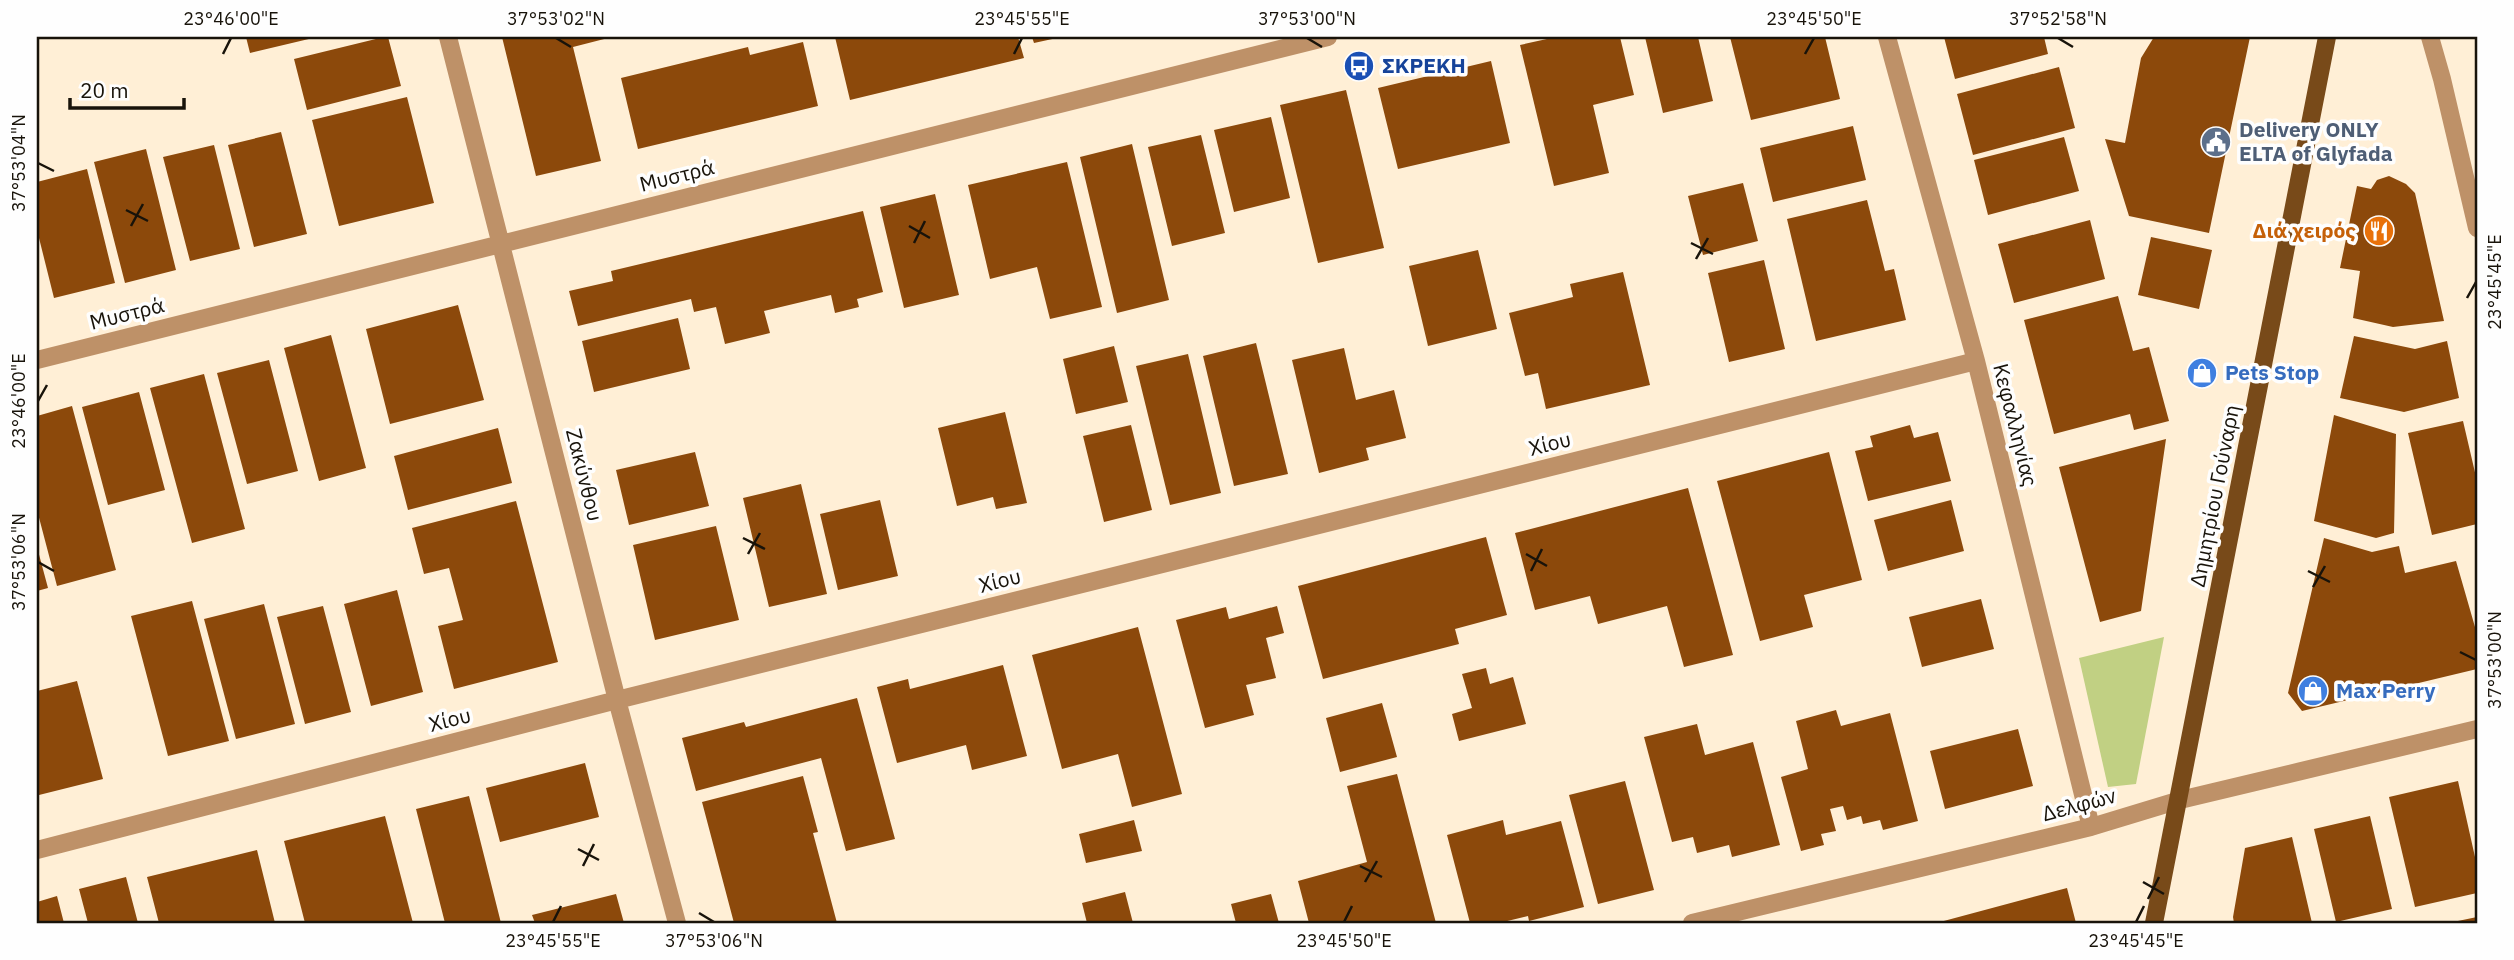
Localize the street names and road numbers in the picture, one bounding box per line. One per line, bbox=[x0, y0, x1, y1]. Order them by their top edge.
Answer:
street label: Μυστρά bbox=[636, 152, 717, 198]
street label: Μυστρά bbox=[86, 290, 167, 336]
street label: Κεφαλληνίας bbox=[1987, 360, 2045, 489]
street label: Δημητρίου Γούναρη bbox=[2183, 402, 2245, 589]
street label: Χίου bbox=[1526, 424, 1574, 462]
street label: Ζακύνθου bbox=[560, 425, 610, 524]
street label: Χίου bbox=[976, 561, 1024, 599]
street label: Χίου bbox=[426, 700, 474, 738]
street label: Δελφών bbox=[2038, 781, 2119, 827]

